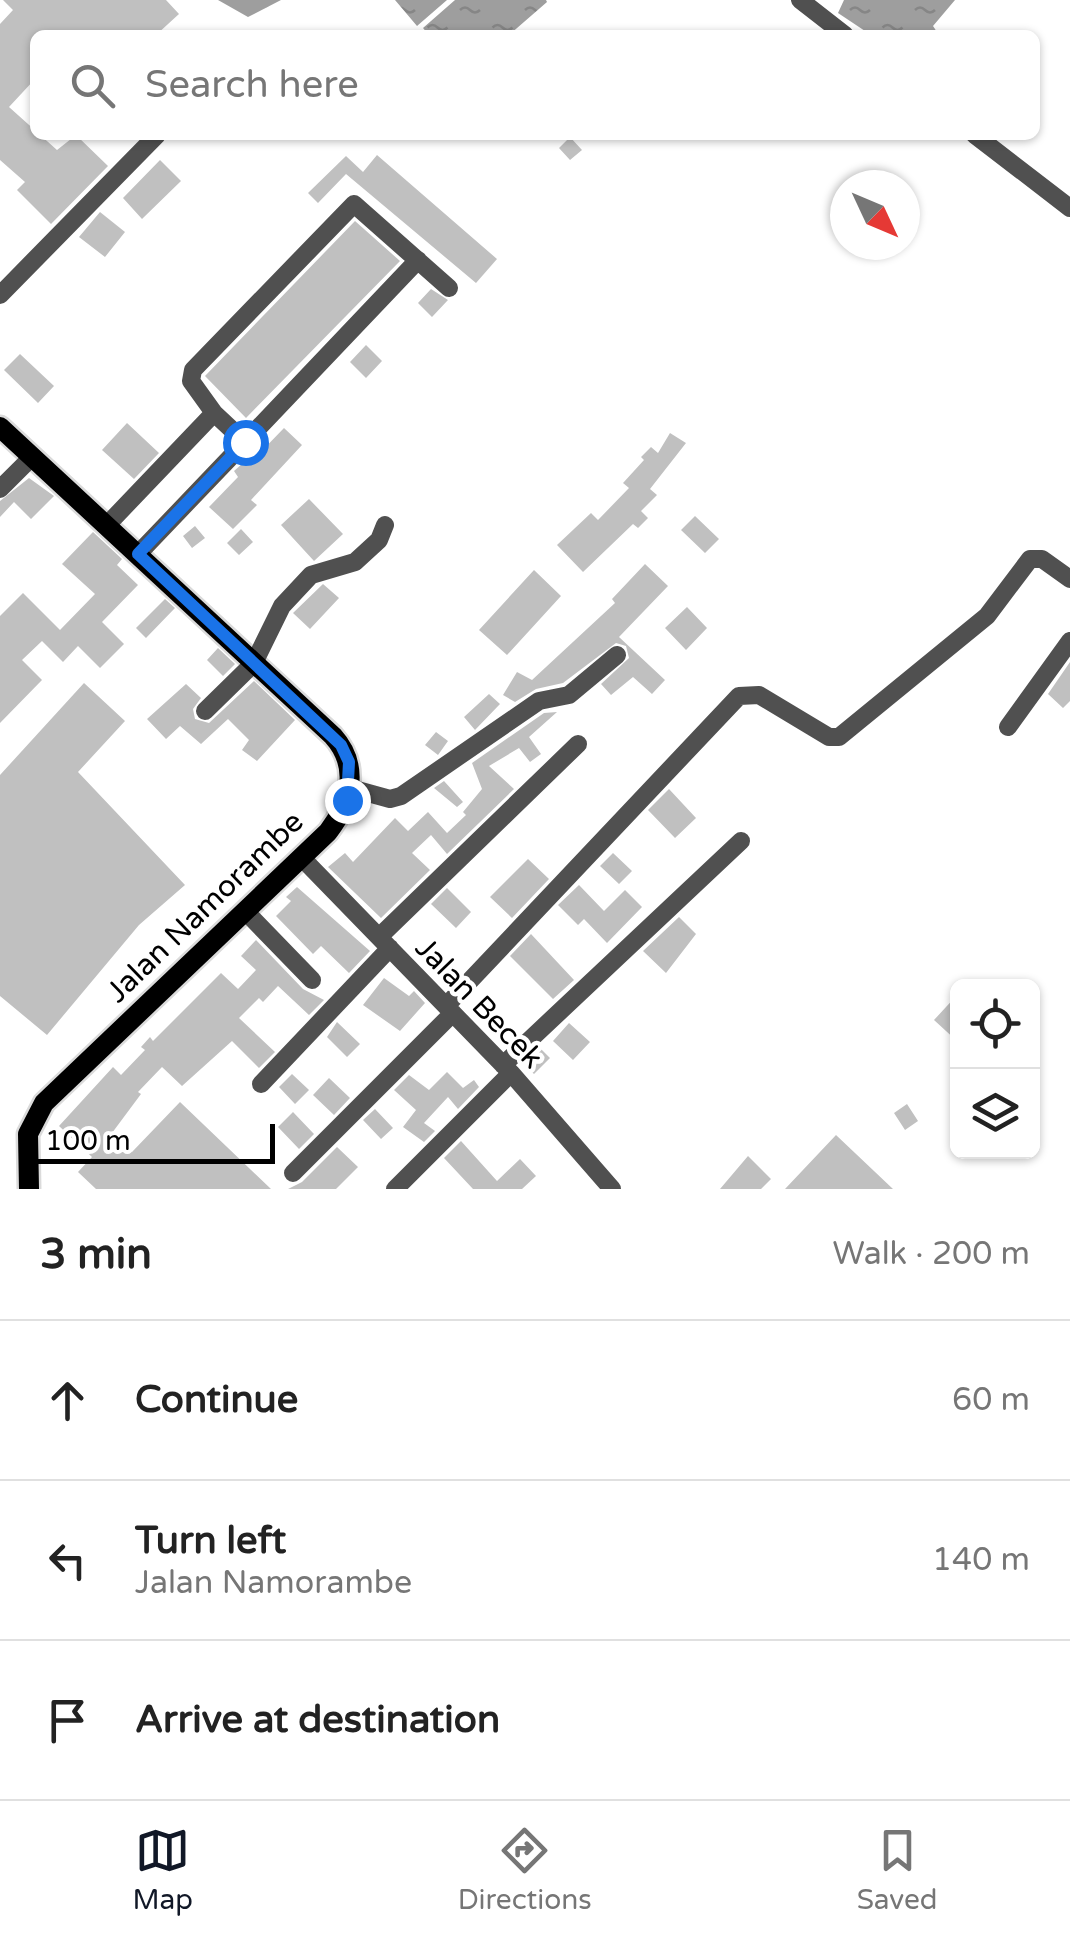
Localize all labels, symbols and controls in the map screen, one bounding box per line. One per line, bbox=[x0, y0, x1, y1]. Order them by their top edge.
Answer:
search box bbox=[30, 30, 1040, 140]
icon: search bbox=[65, 58, 120, 113]
text: Search here bbox=[145, 62, 359, 108]
north arrow bbox=[830, 170, 920, 260]
route start bbox=[223, 420, 269, 466]
route end bbox=[325, 778, 371, 824]
street label: Jalan Namorambe bbox=[99, 803, 311, 1011]
street label: Jalan Becek bbox=[407, 930, 551, 1076]
map controls bbox=[950, 979, 1040, 1159]
button: locate bbox=[950, 979, 1040, 1069]
button: layers bbox=[950, 1069, 1040, 1159]
scale bar bbox=[30, 1119, 275, 1164]
text: 100 m bbox=[45, 1124, 131, 1158]
text: 3 min bbox=[40, 1229, 152, 1280]
text: Walk · 200 m bbox=[833, 1235, 1030, 1273]
icon: ahead bbox=[40, 1373, 95, 1428]
text: Continue bbox=[135, 1377, 298, 1423]
text: 60 m bbox=[952, 1381, 1030, 1419]
text: Turn left bbox=[135, 1518, 286, 1564]
icon: left bbox=[40, 1533, 95, 1588]
text: 140 m bbox=[932, 1541, 1030, 1579]
text: Jalan Namorambe bbox=[135, 1564, 412, 1602]
icon: arrive bbox=[40, 1693, 95, 1748]
text: Arrive at destination bbox=[135, 1697, 500, 1743]
tab: Map bbox=[132, 1823, 193, 1917]
tab: Directions bbox=[458, 1823, 592, 1917]
tab: Saved bbox=[857, 1823, 938, 1917]

